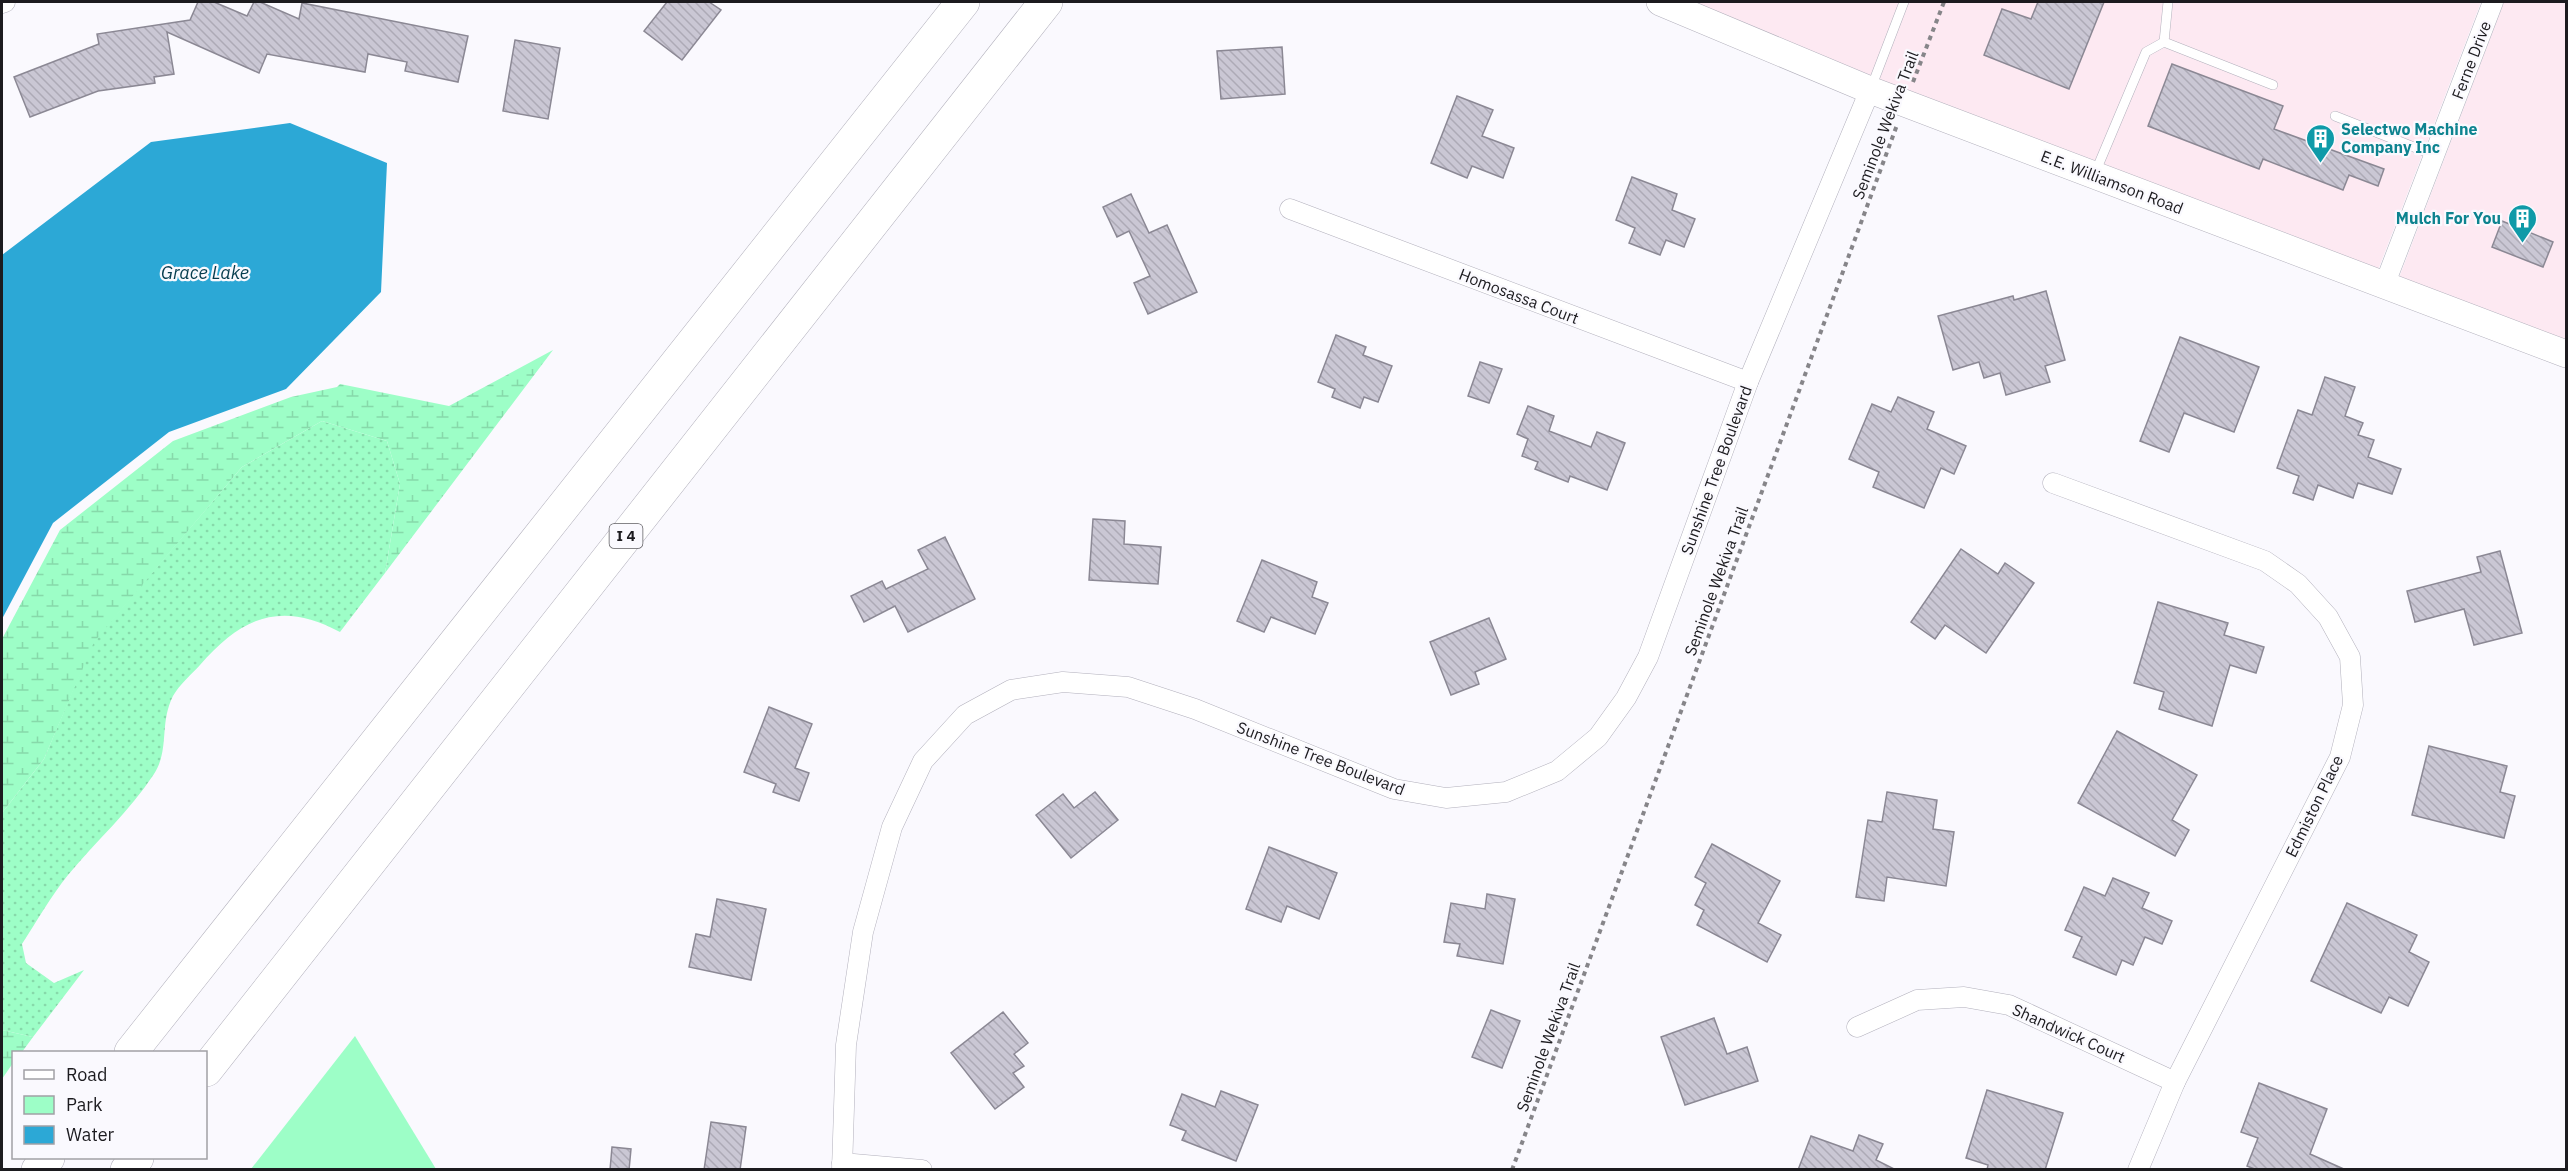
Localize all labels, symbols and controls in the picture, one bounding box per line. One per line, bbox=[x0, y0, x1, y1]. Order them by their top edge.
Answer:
street label: Ferne Drive bbox=[2447, 18, 2495, 102]
street label: Seminole Wekiva Trail bbox=[1847, 48, 1923, 202]
place label: Selectwo Machine Company Inc bbox=[2341, 119, 2477, 157]
building icon: Selectwo Machine Company Inc bbox=[2304, 122, 2336, 164]
street label: E.E. Williamson Road bbox=[2038, 146, 2186, 218]
building icon: Mulch For You bbox=[2506, 202, 2538, 244]
place label: Mulch For You bbox=[2396, 208, 2501, 228]
water label: Grace Lake bbox=[161, 261, 249, 284]
street label: Homosassa Court bbox=[1456, 264, 1582, 328]
street label: Sunshine Tree Boulevard bbox=[1676, 383, 1756, 557]
street label: Seminole Wekiva Trail bbox=[1680, 504, 1752, 658]
road number: I 4 bbox=[610, 524, 642, 548]
street label: Sunshine Tree Boulevard bbox=[1234, 717, 1408, 799]
street label: Edmiston Place bbox=[2281, 752, 2347, 860]
street label: Seminole Wekiva Trail bbox=[1512, 960, 1584, 1114]
street label: Shandwick Court bbox=[2009, 999, 2129, 1067]
legend bbox=[12, 1051, 207, 1159]
text: Road bbox=[66, 1063, 107, 1086]
text: Park bbox=[66, 1093, 103, 1116]
text: Water bbox=[66, 1123, 115, 1146]

